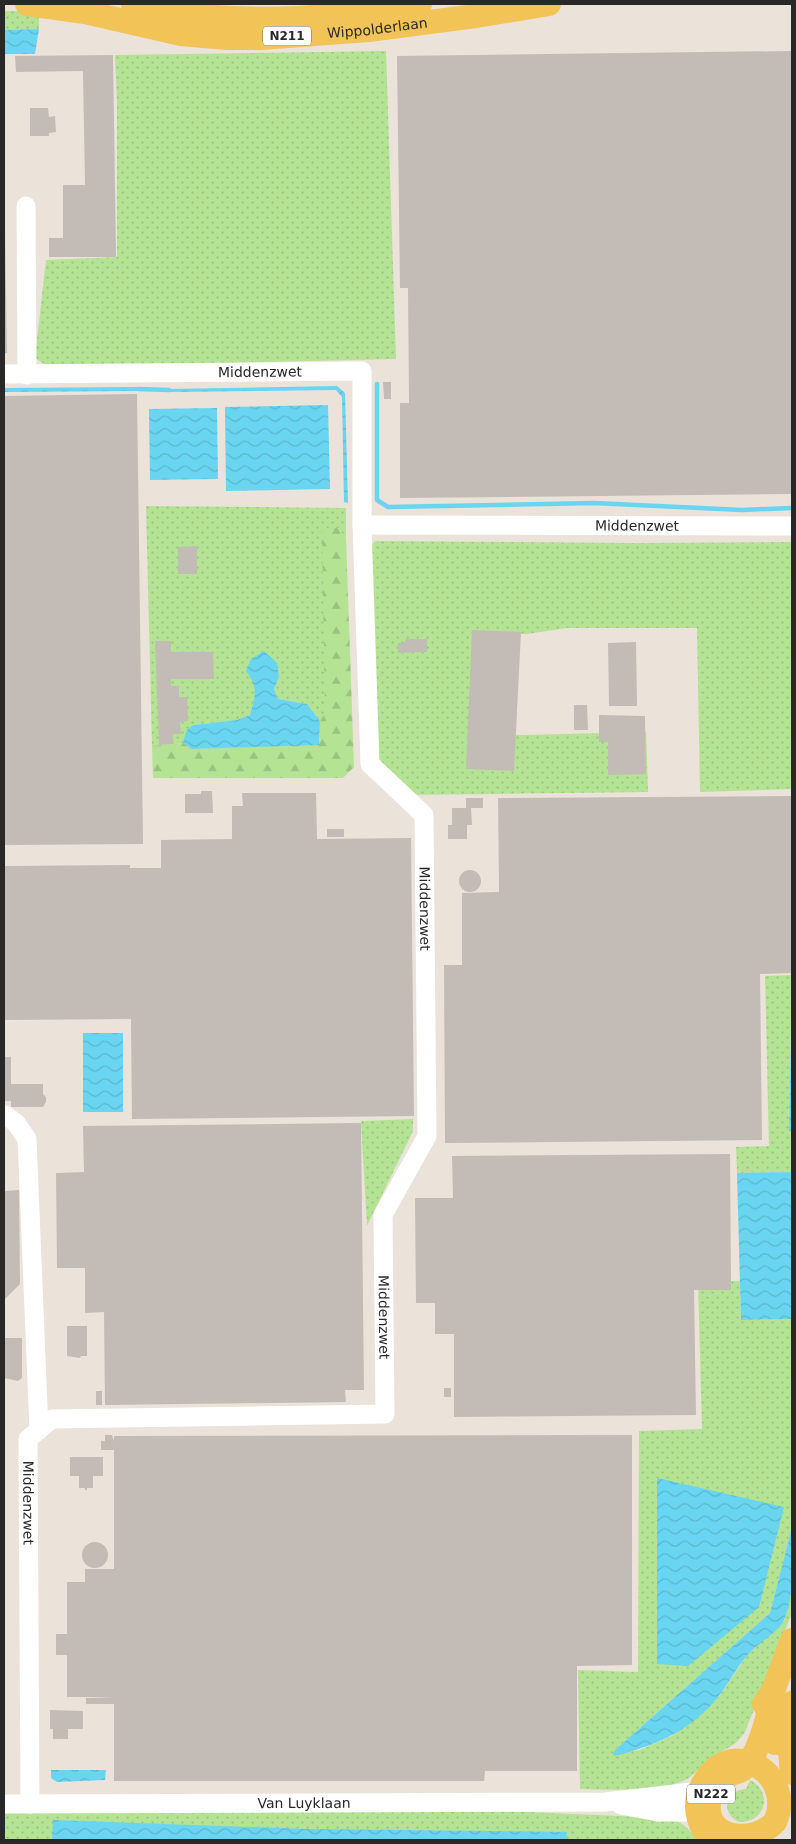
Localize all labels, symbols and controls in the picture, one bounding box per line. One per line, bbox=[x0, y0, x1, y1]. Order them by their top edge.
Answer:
street label: Wippolderlaan bbox=[327, 14, 428, 41]
road number: N211 bbox=[263, 27, 311, 46]
street label: Middenzwet bbox=[218, 363, 303, 380]
street label: Middenzwet bbox=[595, 518, 680, 534]
street label: Middenzwet bbox=[416, 866, 433, 951]
street label: Middenzwet bbox=[376, 1275, 392, 1360]
street label: Middenzwet bbox=[20, 1461, 37, 1545]
road number: N222 bbox=[687, 1785, 735, 1804]
street label: Van Luyklaan bbox=[257, 1795, 351, 1811]

